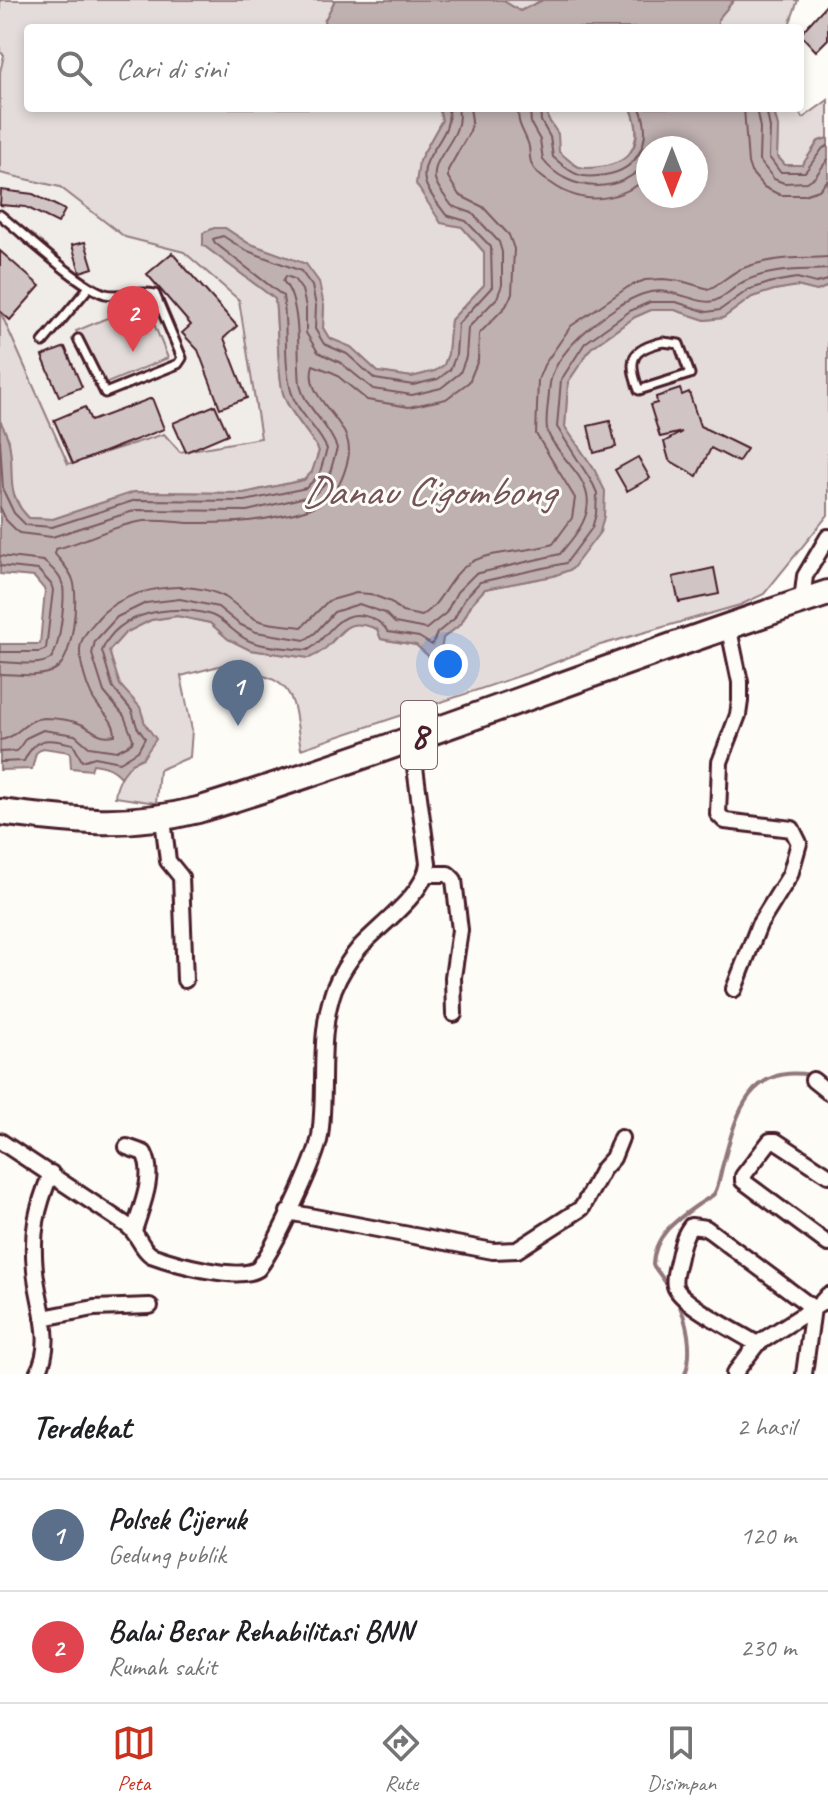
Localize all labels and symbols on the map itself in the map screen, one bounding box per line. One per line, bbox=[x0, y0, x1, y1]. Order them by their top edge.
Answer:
north arrow bbox=[636, 136, 708, 208]
pin: 2 bbox=[107, 286, 159, 352]
water label: Danau Cigombong bbox=[302, 465, 559, 518]
your location bbox=[428, 644, 468, 684]
pin: 1 bbox=[212, 660, 264, 726]
road number: 8 bbox=[401, 701, 437, 769]

